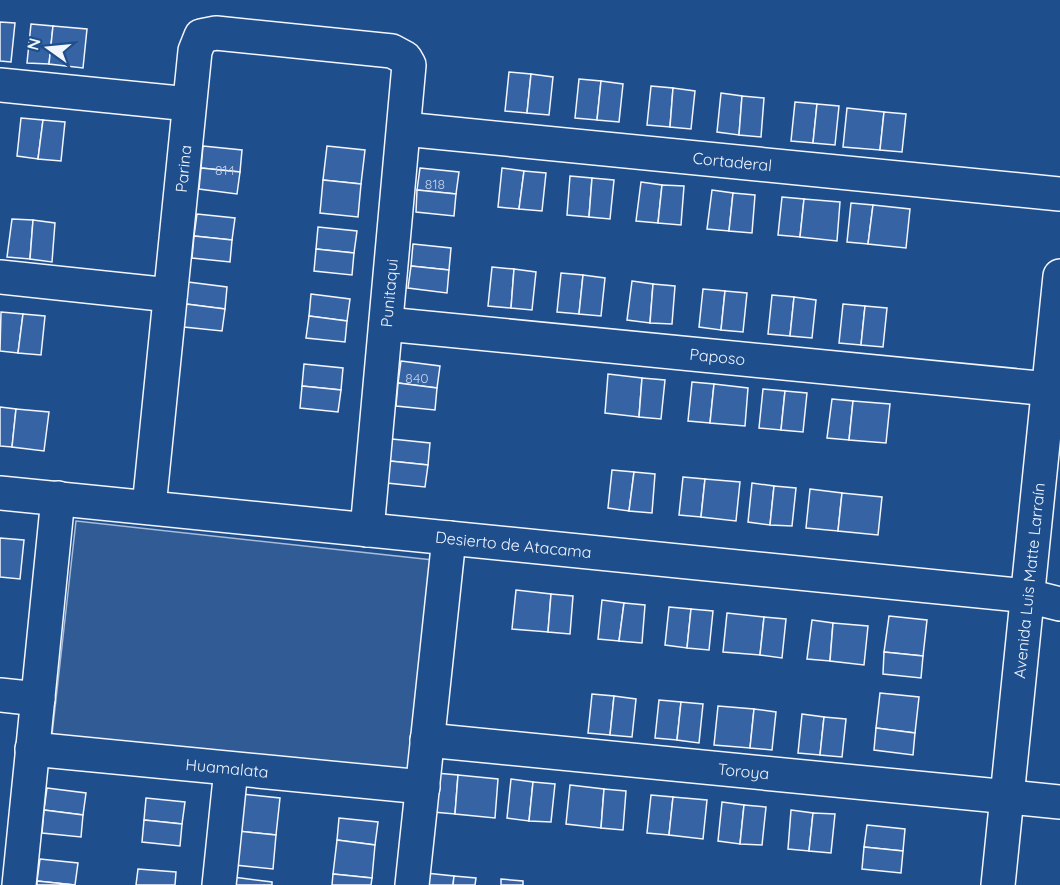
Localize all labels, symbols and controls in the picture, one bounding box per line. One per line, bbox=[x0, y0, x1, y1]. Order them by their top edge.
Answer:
north arrow bbox=[18, 18, 78, 78]
text: N bbox=[22, 36, 45, 52]
street label: Parina bbox=[171, 144, 195, 193]
street label: Cortaderal bbox=[692, 148, 773, 175]
house number: 814 bbox=[215, 161, 235, 179]
house number: 818 bbox=[425, 175, 445, 193]
street label: Punitaqui bbox=[376, 258, 402, 328]
street label: Paposo bbox=[689, 344, 746, 369]
house number: 840 bbox=[405, 369, 429, 387]
street label: Avenida Luis Matte Larraín bbox=[1009, 482, 1049, 679]
street label: Desierto de Atacama bbox=[434, 527, 593, 562]
street label: Huamalata bbox=[185, 754, 269, 782]
street label: Toroya bbox=[717, 759, 770, 783]

